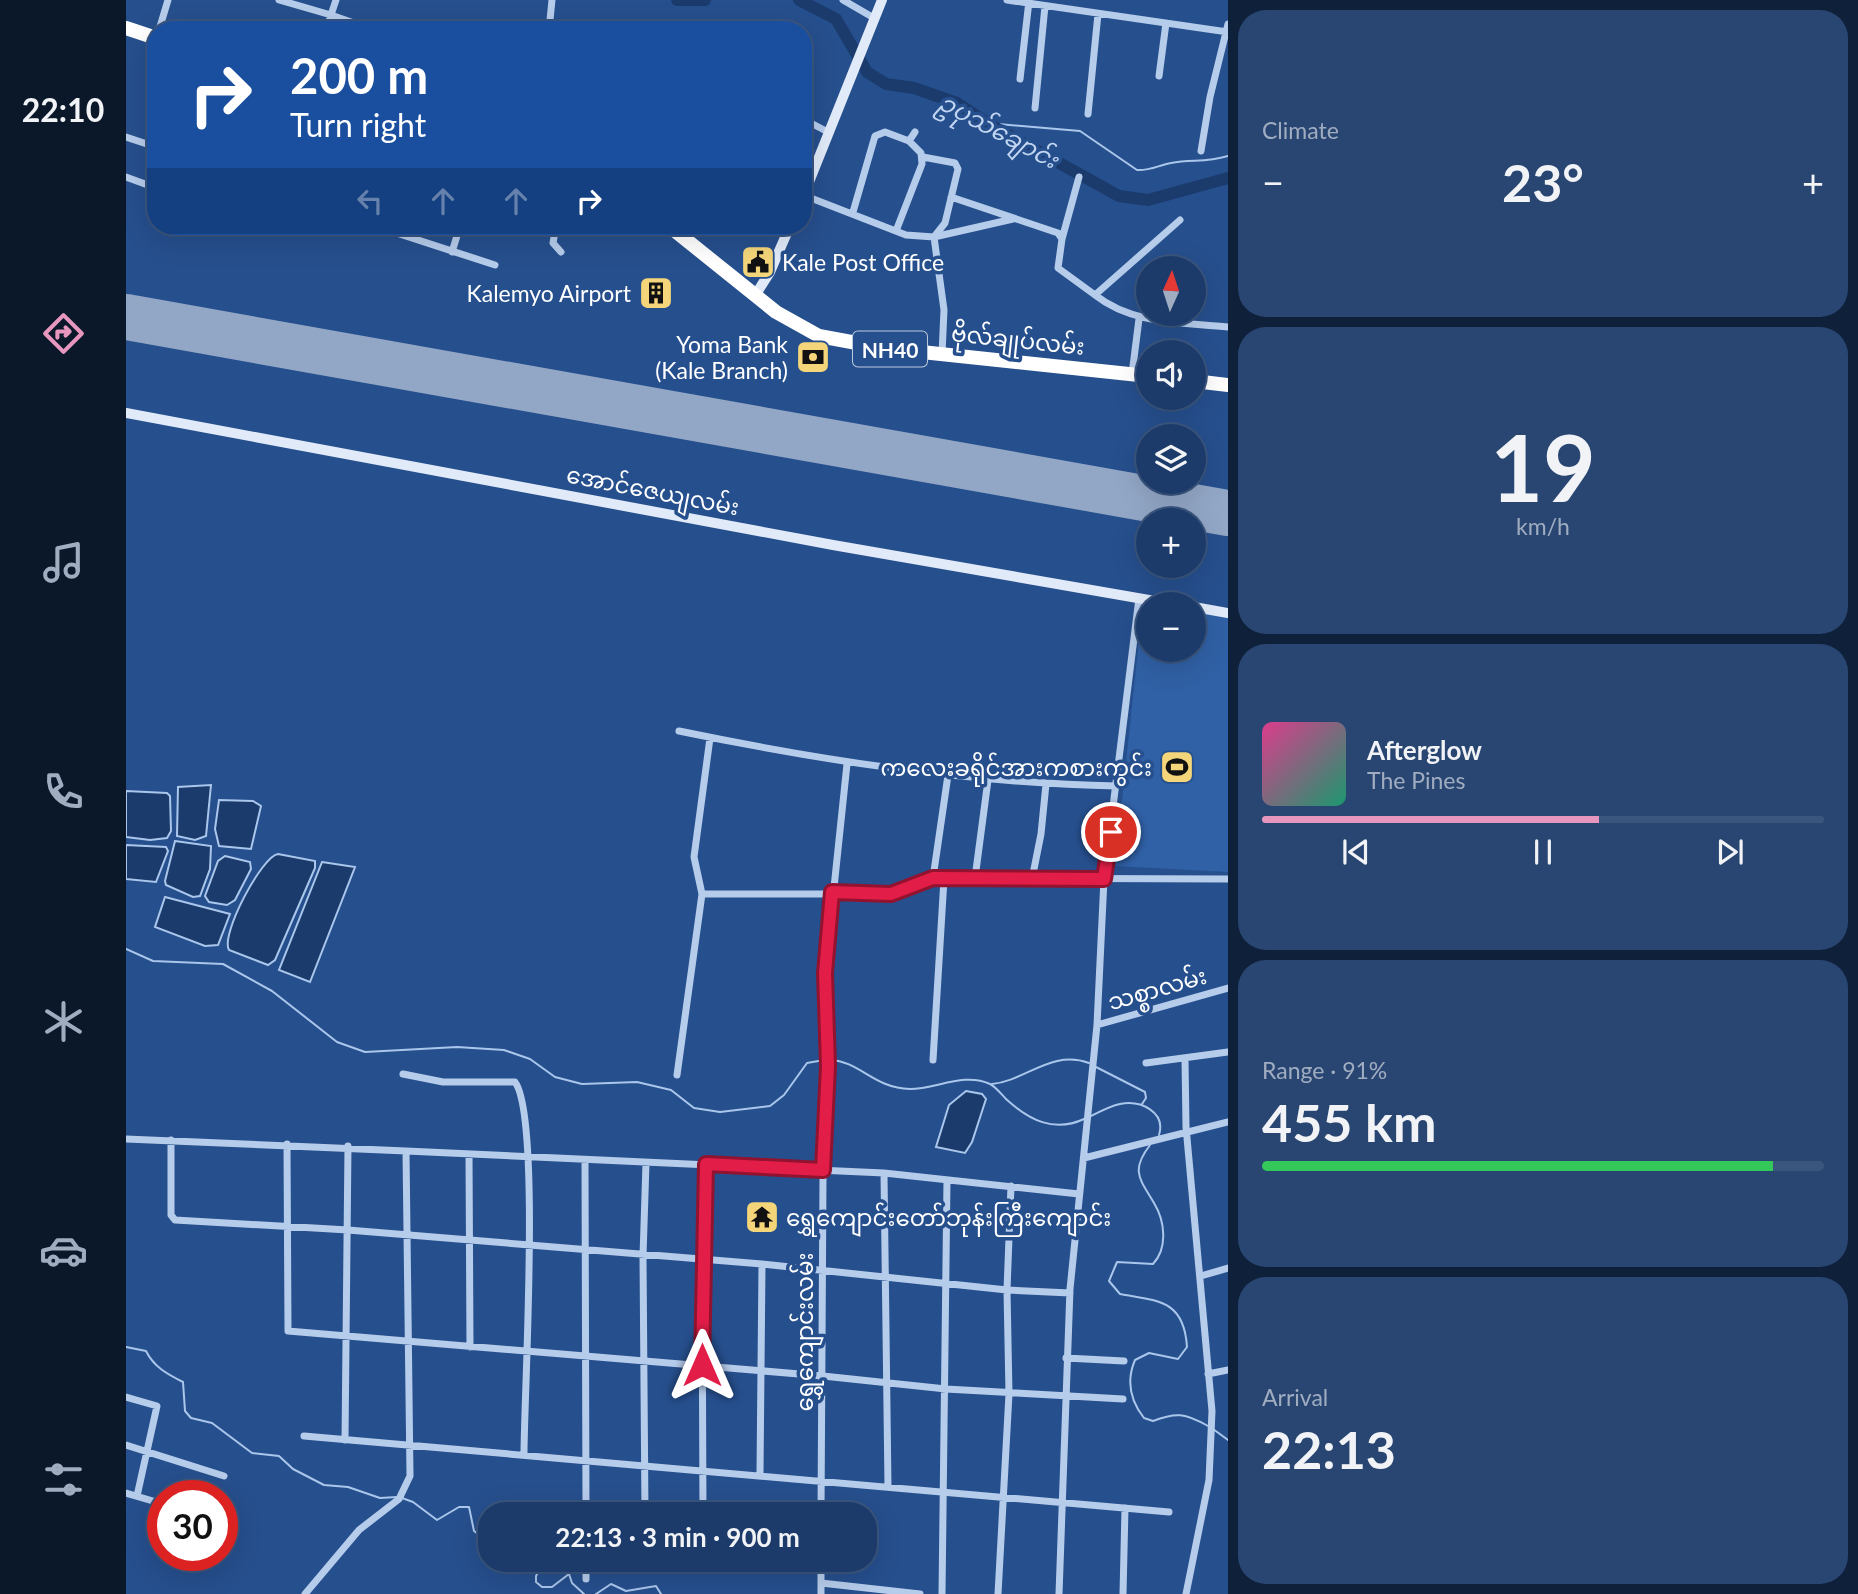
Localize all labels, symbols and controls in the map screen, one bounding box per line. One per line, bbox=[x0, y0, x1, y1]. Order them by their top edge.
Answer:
text: 200 m bbox=[290, 46, 428, 104]
icon: right bbox=[175, 49, 266, 140]
water label: ဥပုသ်ချောင်း bbox=[931, 86, 1066, 181]
text: 22:10 bbox=[22, 90, 104, 129]
text: Turn right bbox=[290, 105, 426, 144]
text: Climate bbox=[1262, 116, 1339, 144]
text: 23° bbox=[1502, 151, 1584, 213]
text: − bbox=[1262, 159, 1284, 205]
text: + bbox=[1802, 159, 1824, 205]
icon: left bbox=[351, 182, 389, 220]
icon: ahead bbox=[424, 182, 462, 220]
icon: ahead bbox=[497, 182, 535, 220]
icon: right bbox=[570, 182, 608, 220]
public building icon: Kale Post Office bbox=[739, 243, 777, 281]
place label: Kale Post Office bbox=[782, 248, 944, 276]
north arrow bbox=[1136, 256, 1206, 326]
map controls bbox=[1136, 256, 1206, 662]
building icon: Kalemyo Airport bbox=[637, 274, 675, 312]
place label: Kalemyo Airport bbox=[467, 279, 632, 307]
icon: directions bbox=[39, 309, 88, 358]
street label: ဗိုလ်ချုပ်လမ်း bbox=[949, 317, 1086, 366]
place label: Yoma Bank (Kale Branch) bbox=[655, 330, 788, 384]
road number: NH40 bbox=[853, 332, 927, 366]
bank icon: Yoma Bank (Kale Branch) bbox=[794, 338, 832, 376]
button: sound bbox=[1136, 340, 1206, 410]
text: 19 bbox=[1490, 412, 1596, 521]
button: layers bbox=[1136, 424, 1206, 494]
street label: အောင်ဇေယျလမ်း bbox=[563, 459, 742, 526]
button: + bbox=[1136, 508, 1206, 578]
text: km/h bbox=[1516, 512, 1570, 540]
icon: music bbox=[39, 538, 88, 587]
button: − bbox=[1136, 592, 1206, 662]
text: Afterglow bbox=[1367, 734, 1482, 766]
sports icon: ကလေးခရိုင်အားကစားကွင်း bbox=[1158, 748, 1196, 786]
place label: ကလေးခရိုင်အားကစားကွင်း bbox=[880, 752, 1152, 787]
text: The Pines bbox=[1367, 766, 1465, 794]
icon: phone bbox=[39, 767, 88, 816]
pin bbox=[1081, 802, 1141, 862]
icon: arrive bbox=[1092, 813, 1130, 851]
icon: previous bbox=[1337, 833, 1375, 871]
icon: pause bbox=[1524, 833, 1562, 871]
icon: next bbox=[1711, 833, 1749, 871]
street label: သစ္စာလမ်း bbox=[1104, 960, 1211, 1022]
icon: climate bbox=[39, 997, 88, 1046]
text: Range · 91% bbox=[1262, 1056, 1387, 1084]
text: 455 km bbox=[1262, 1091, 1436, 1153]
temple icon: ရွှေကျောင်းတော်ဘုန်းကြီးကျောင်း bbox=[743, 1198, 781, 1236]
place label: ရွှေကျောင်းတော်ဘုန်းကြီးကျောင်း bbox=[786, 1202, 1111, 1237]
icon: car bbox=[39, 1226, 88, 1275]
street label: ရွှေကျောင်းလမ်း bbox=[789, 1253, 824, 1411]
position arrow bbox=[665, 1328, 739, 1402]
text: Arrival bbox=[1262, 1383, 1328, 1411]
text: 22:13 bbox=[1262, 1418, 1396, 1480]
icon: filters bbox=[39, 1455, 88, 1504]
speed limit sign: 30 bbox=[147, 1480, 238, 1571]
text: 22:13 · 3 min · 900 m bbox=[555, 1521, 800, 1553]

